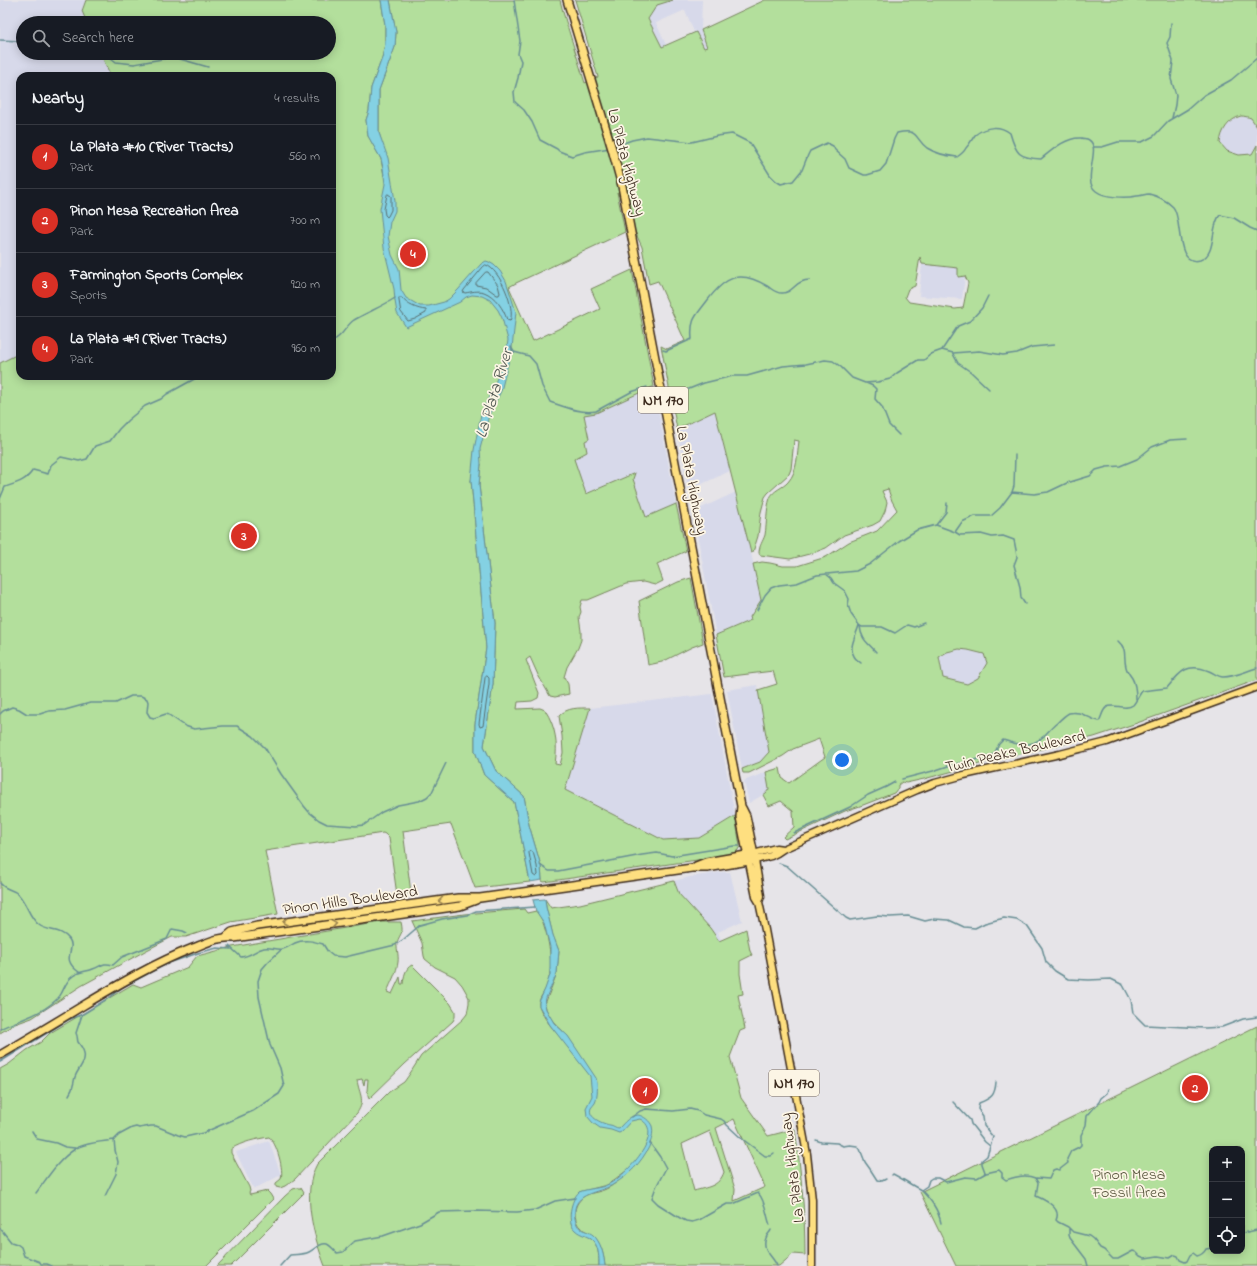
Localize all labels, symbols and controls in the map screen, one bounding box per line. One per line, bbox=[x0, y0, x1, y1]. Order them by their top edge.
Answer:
search box bbox=[16, 16, 336, 60]
icon: search bbox=[30, 27, 52, 49]
text: Search here bbox=[62, 27, 134, 49]
text: Nearby bbox=[32, 86, 84, 111]
text: 4 results bbox=[274, 89, 320, 108]
street label: La Plata Highway bbox=[600, 106, 652, 219]
text: La Plata #10 (River Tracts) bbox=[70, 136, 233, 158]
text: 1 bbox=[43, 147, 47, 166]
text: 560 m bbox=[288, 147, 320, 166]
text: Park bbox=[70, 158, 94, 177]
text: Pinon Mesa Recreation Area bbox=[70, 200, 239, 222]
text: 2 bbox=[42, 211, 48, 230]
text: 700 m bbox=[290, 211, 320, 230]
text: Park bbox=[70, 222, 94, 241]
pin: 4 bbox=[400, 239, 426, 269]
text: Farmington Sports Complex bbox=[70, 264, 243, 286]
text: 3 bbox=[42, 275, 48, 294]
text: 920 m bbox=[291, 275, 320, 294]
text: Sports bbox=[70, 286, 107, 305]
text: La Plata #9 (River Tracts) bbox=[70, 328, 226, 350]
text: 4 bbox=[42, 339, 48, 358]
text: 960 m bbox=[291, 339, 320, 358]
water label: La Plata River bbox=[469, 343, 521, 441]
text: Park bbox=[70, 350, 94, 369]
road number: NM 170 bbox=[638, 387, 688, 413]
street label: La Plata Highway bbox=[669, 424, 713, 537]
pin: 3 bbox=[231, 521, 257, 551]
street label: Twin Peaks Boulevard bbox=[943, 724, 1088, 780]
your location bbox=[832, 750, 852, 770]
street label: Pinon Hills Boulevard bbox=[281, 880, 419, 922]
one-way arrow bbox=[438, 896, 444, 905]
one-way arrow bbox=[282, 917, 288, 926]
one-way arrow bbox=[331, 919, 337, 928]
road number: NM 170 bbox=[769, 1070, 819, 1096]
pin: 2 bbox=[1182, 1073, 1208, 1103]
pin: 1 bbox=[632, 1076, 658, 1106]
street label: La Plata Highway bbox=[774, 1111, 812, 1224]
map controls bbox=[1209, 1146, 1245, 1254]
button: + bbox=[1209, 1146, 1245, 1182]
park label: Pinon Mesa Fossil Area bbox=[1091, 1163, 1166, 1205]
button: − bbox=[1209, 1182, 1245, 1218]
button: locate bbox=[1209, 1218, 1245, 1254]

